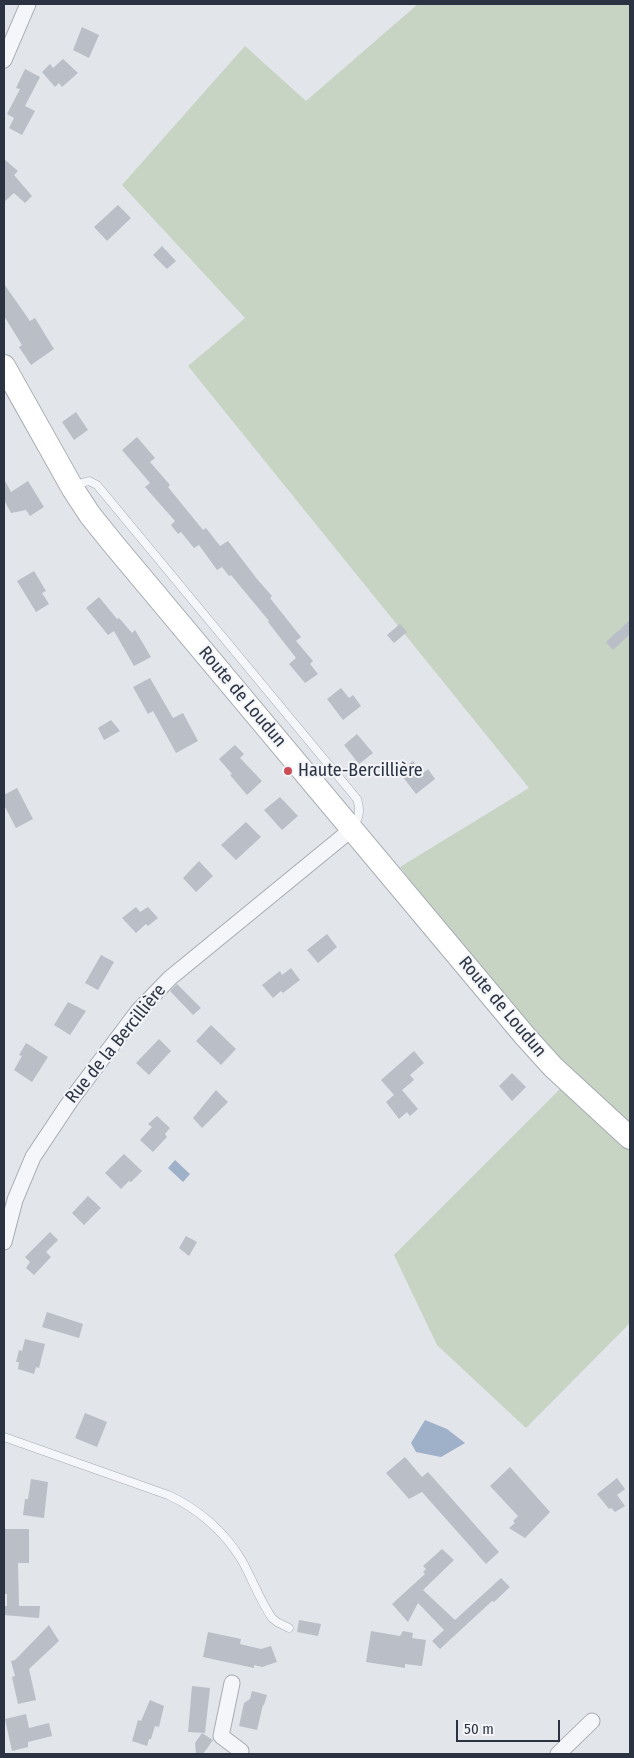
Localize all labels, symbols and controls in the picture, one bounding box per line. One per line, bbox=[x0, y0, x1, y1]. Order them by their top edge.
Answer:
street label: Route de Loudun bbox=[194, 642, 290, 752]
place label: Haute-Bercillière bbox=[298, 760, 423, 782]
marker: Haute-Bercillière bbox=[282, 765, 294, 777]
street label: Route de Loudun bbox=[454, 952, 550, 1062]
street label: Rue de la Bercillière bbox=[61, 980, 171, 1108]
scale bar bbox=[459, 1710, 563, 1742]
text: 50 m bbox=[464, 1720, 494, 1738]

